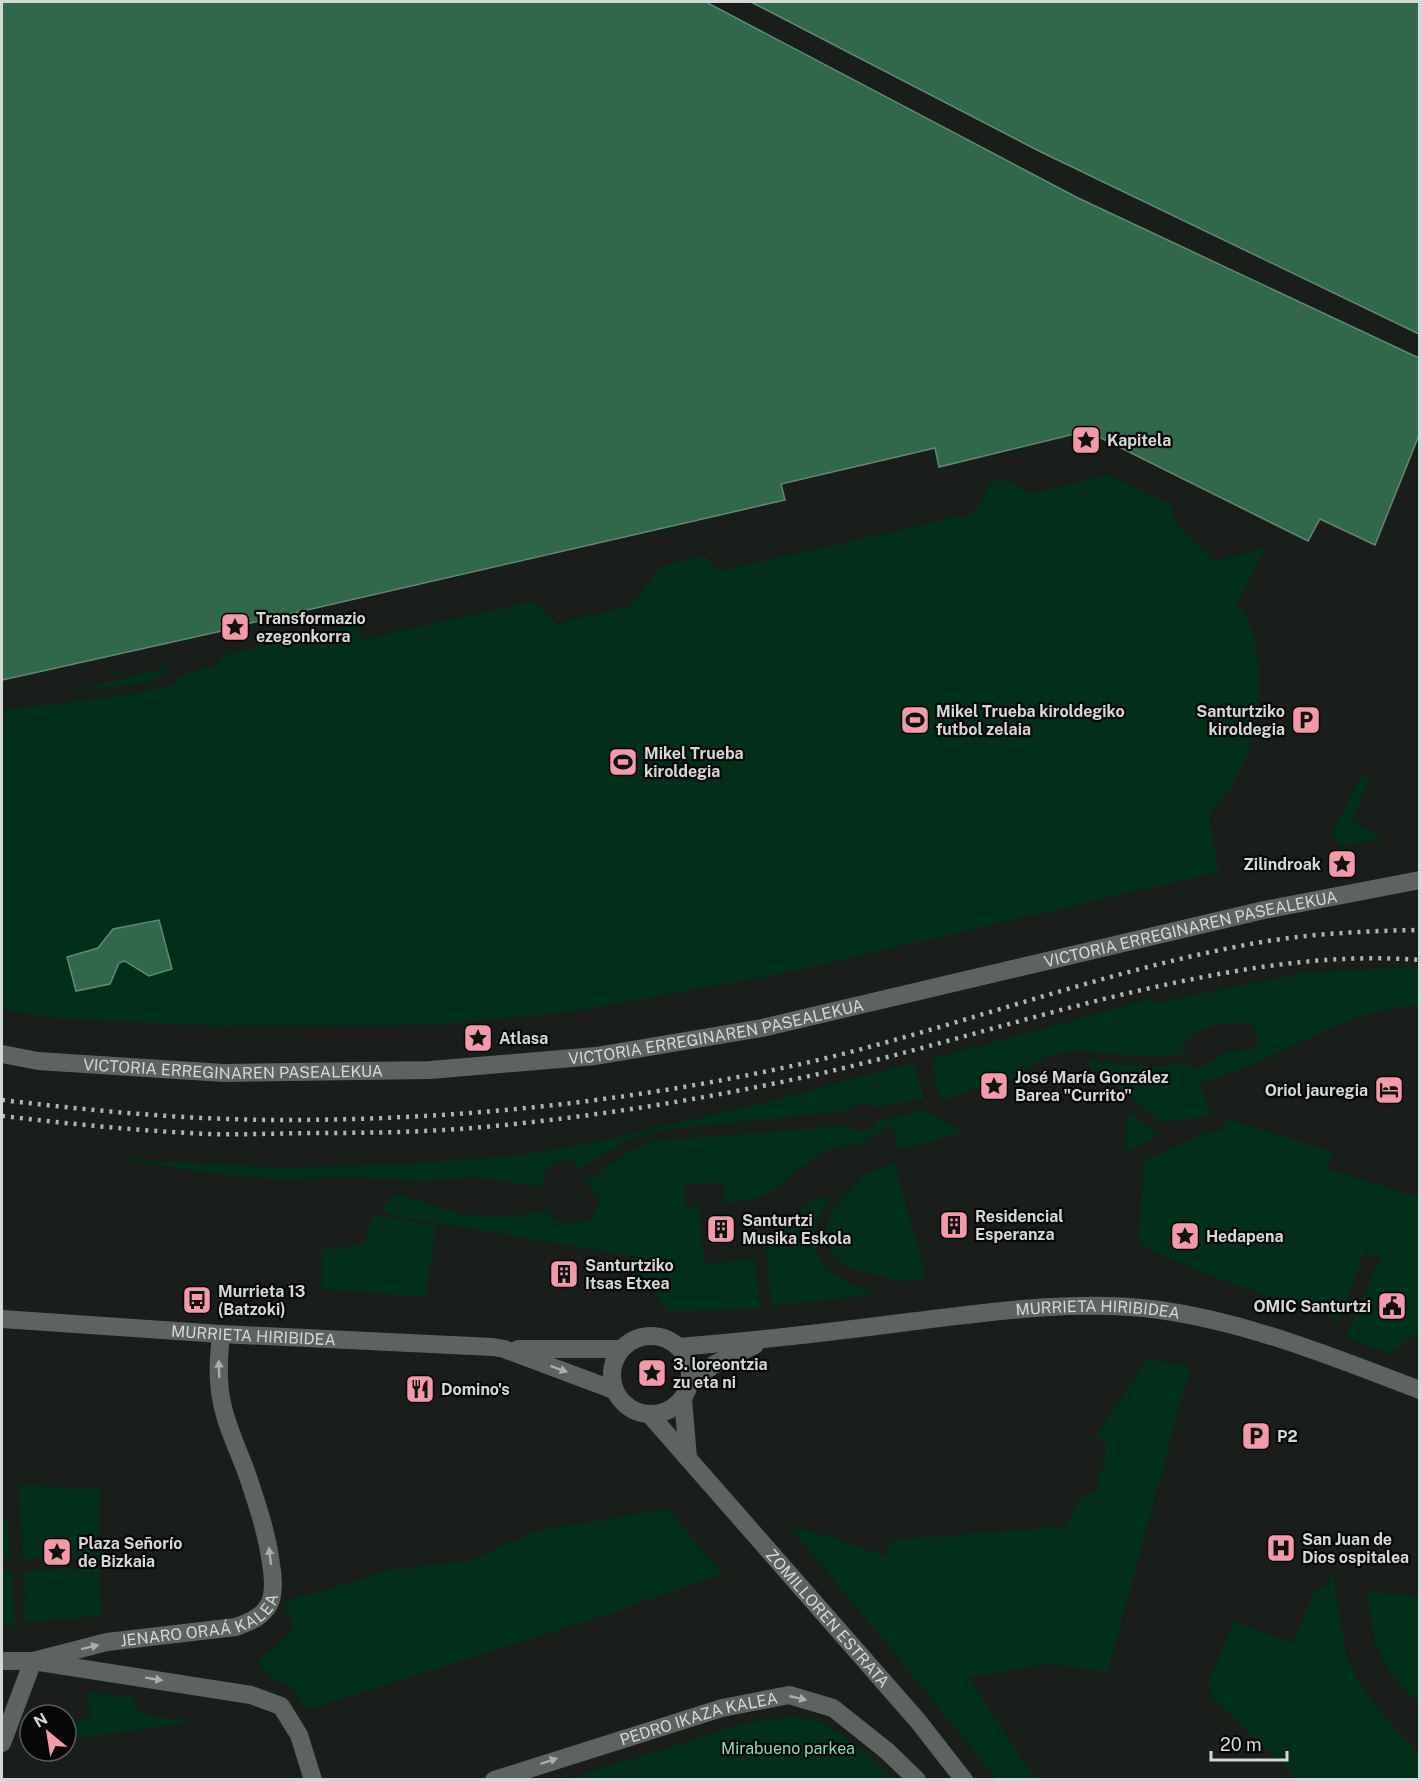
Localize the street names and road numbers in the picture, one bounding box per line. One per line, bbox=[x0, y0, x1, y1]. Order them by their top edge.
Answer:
street label: VICTORIA ERREGINAREN PASEALEKUA bbox=[1042, 887, 1339, 971]
street label: VICTORIA ERREGINAREN PASEALEKUA bbox=[568, 995, 866, 1068]
street label: VICTORIA ERREGINAREN PASEALEKUA bbox=[83, 1055, 383, 1083]
street label: MURRIETA HIRIBIDEA bbox=[1015, 1297, 1181, 1323]
street label: MURRIETA HIRIBIDEA bbox=[170, 1322, 336, 1349]
street label: ZOMILLOREN ESTRATA bbox=[762, 1545, 893, 1692]
street label: JENARO ORAÁ KALEA bbox=[119, 1592, 282, 1650]
street label: PEDRO IKAZA KALEA bbox=[618, 1688, 779, 1750]

